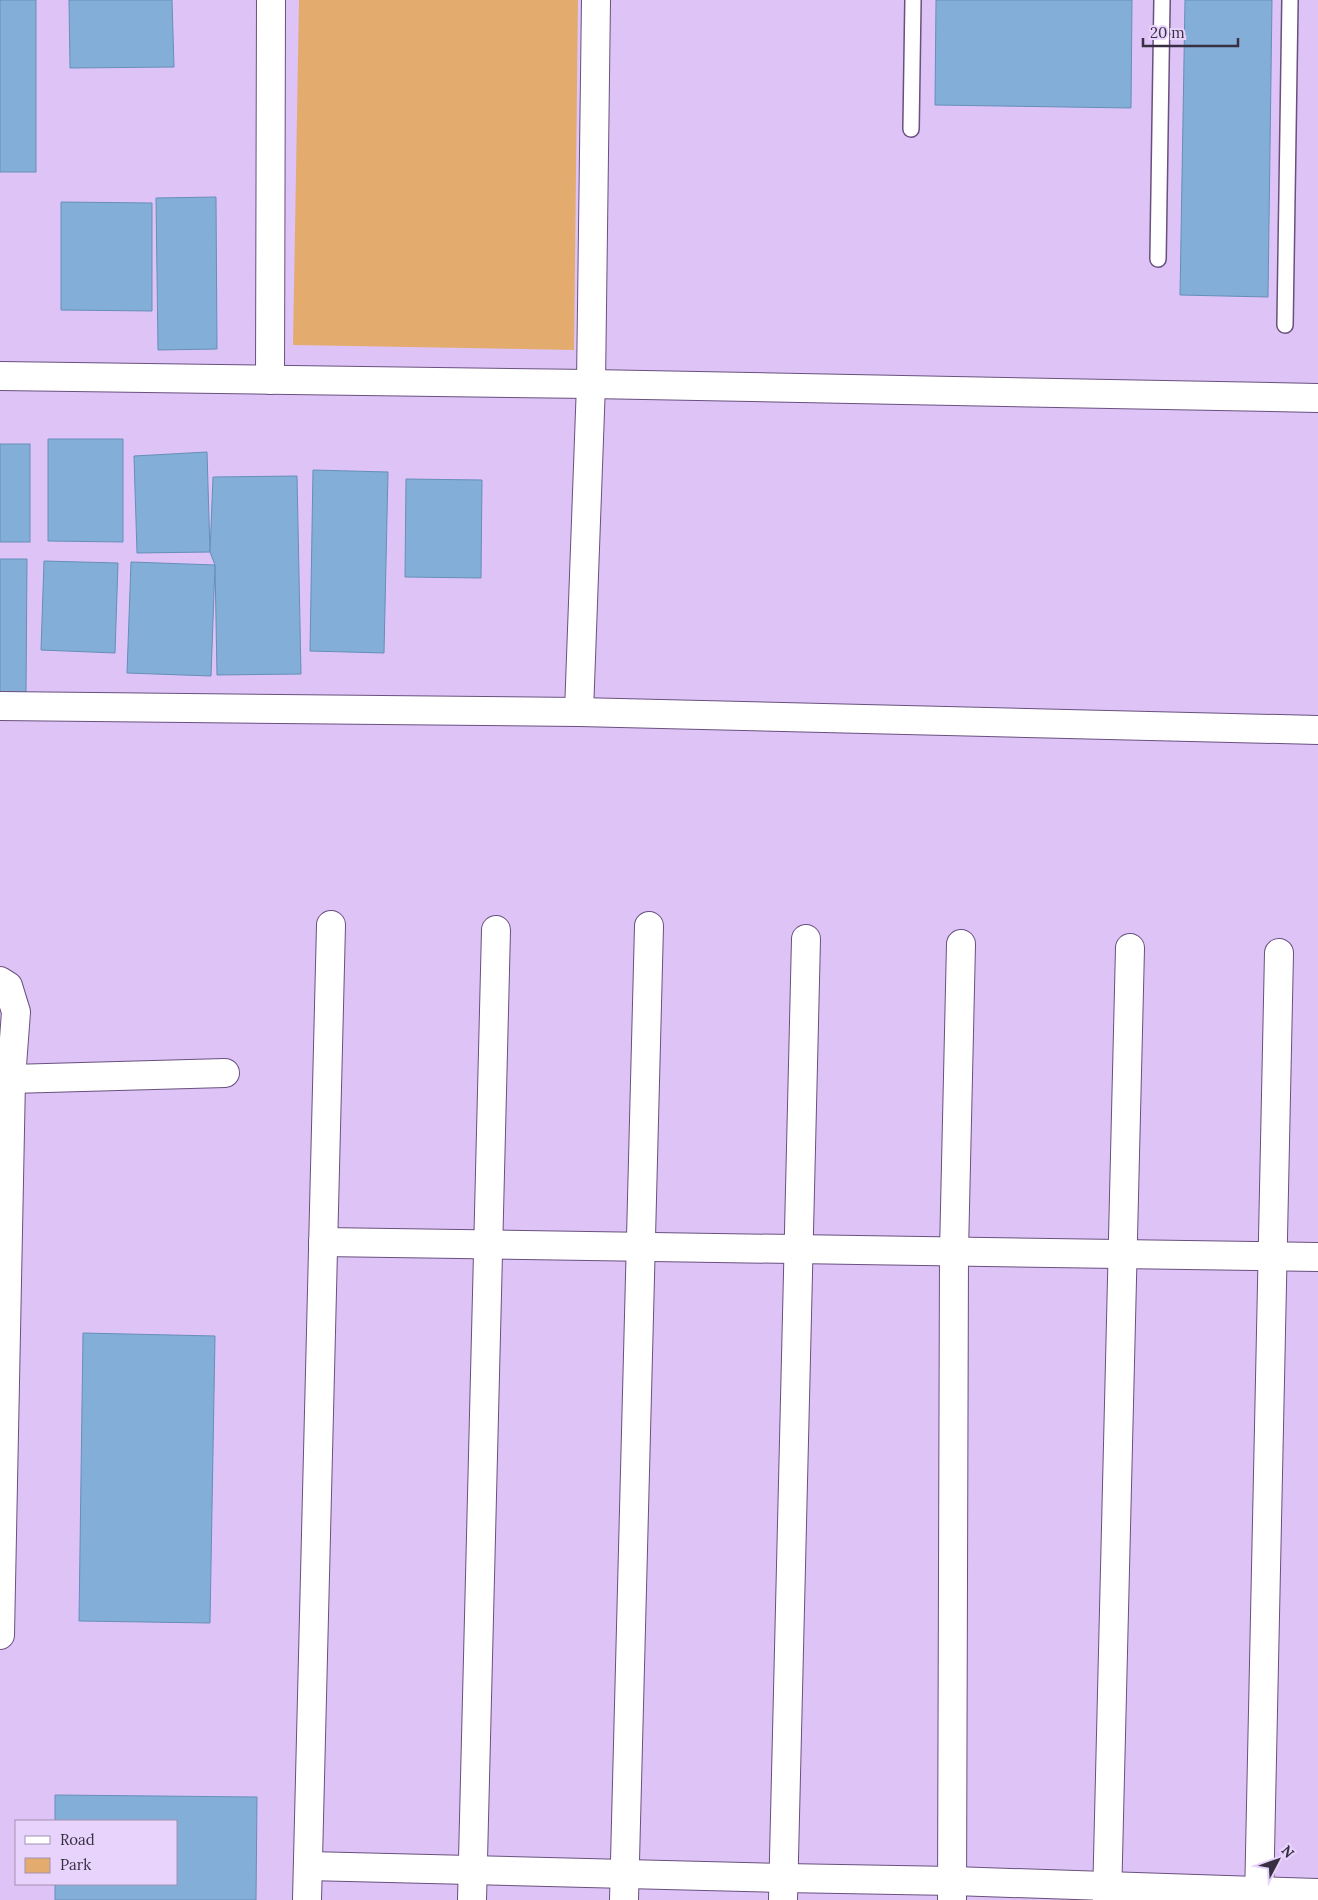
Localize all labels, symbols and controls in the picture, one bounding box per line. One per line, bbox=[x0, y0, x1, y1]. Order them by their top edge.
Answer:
scale bar bbox=[1143, 15, 1238, 47]
text: 20 m bbox=[1150, 23, 1185, 42]
legend bbox=[15, 1820, 178, 1885]
text: Road bbox=[60, 1830, 95, 1849]
north arrow bbox=[1253, 1835, 1303, 1885]
text: N bbox=[1277, 1841, 1298, 1862]
text: Park bbox=[60, 1855, 91, 1874]

